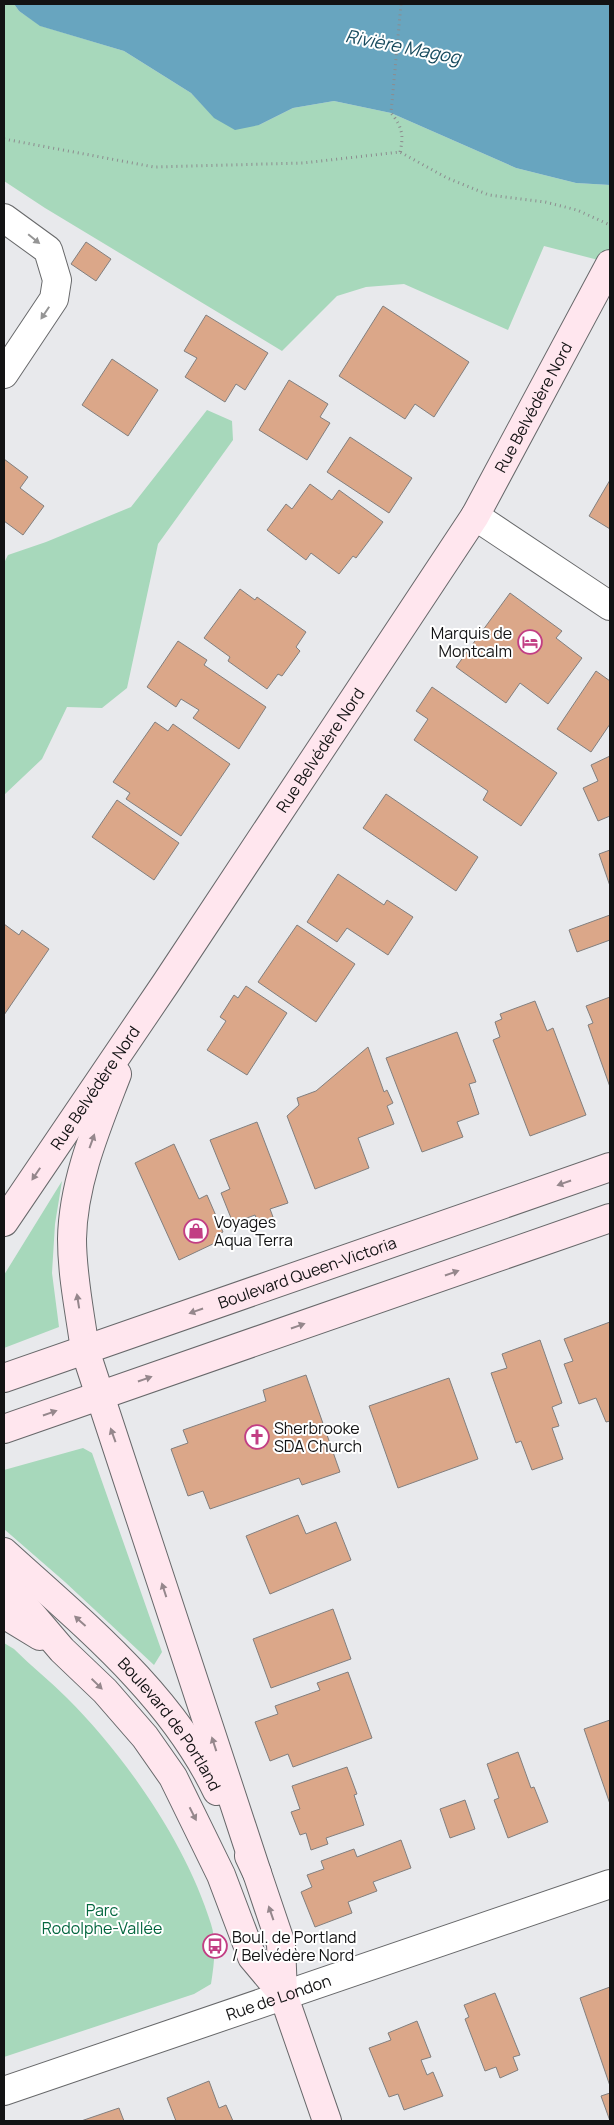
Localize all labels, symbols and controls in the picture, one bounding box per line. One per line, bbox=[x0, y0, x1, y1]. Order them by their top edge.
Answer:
water label: Rivière Magog bbox=[343, 23, 464, 69]
one-way arrow bbox=[27, 233, 40, 244]
one-way arrow bbox=[40, 306, 49, 320]
street label: Rue Belvédère Nord bbox=[489, 338, 577, 476]
place label: Marquis de Montcalm bbox=[431, 622, 512, 662]
hotel icon: Marquis de Montcalm bbox=[517, 629, 543, 655]
street label: Rue Belvédère Nord bbox=[271, 684, 369, 817]
street label: Rue Belvédère Nord bbox=[45, 1022, 145, 1154]
one-way arrow bbox=[89, 1134, 96, 1149]
one-way arrow bbox=[31, 1167, 41, 1181]
one-way arrow bbox=[556, 1179, 571, 1187]
place label: Voyages Aqua Terra bbox=[214, 1211, 293, 1251]
shop icon: Voyages Aqua Terra bbox=[183, 1218, 209, 1244]
street label: Boulevard Queen-Victoria bbox=[215, 1231, 399, 1314]
one-way arrow bbox=[445, 1269, 460, 1277]
one-way arrow bbox=[73, 1293, 81, 1309]
one-way arrow bbox=[188, 1307, 203, 1315]
one-way arrow bbox=[291, 1322, 306, 1329]
one-way arrow bbox=[137, 1375, 152, 1382]
one-way arrow bbox=[42, 1408, 57, 1416]
place label: Sherbrooke SDA Church bbox=[274, 1417, 362, 1457]
church icon: Sherbrooke SDA Church bbox=[244, 1424, 270, 1450]
one-way arrow bbox=[109, 1428, 116, 1443]
one-way arrow bbox=[159, 1582, 167, 1597]
one-way arrow bbox=[75, 1615, 87, 1627]
street label: Boulevard de Portland bbox=[113, 1653, 226, 1794]
one-way arrow bbox=[91, 1678, 103, 1690]
one-way arrow bbox=[210, 1736, 218, 1751]
one-way arrow bbox=[189, 1807, 197, 1821]
park label: Parc Rodolphe-Vallée bbox=[42, 1899, 162, 1939]
one-way arrow bbox=[266, 1905, 274, 1920]
place label: Boul. de Portland / Belvédère Nord bbox=[232, 1926, 357, 1966]
bus stop icon: Boul. de Portland / Belvédère Nord bbox=[202, 1933, 228, 1959]
street label: Rue de London bbox=[223, 1969, 334, 2025]

